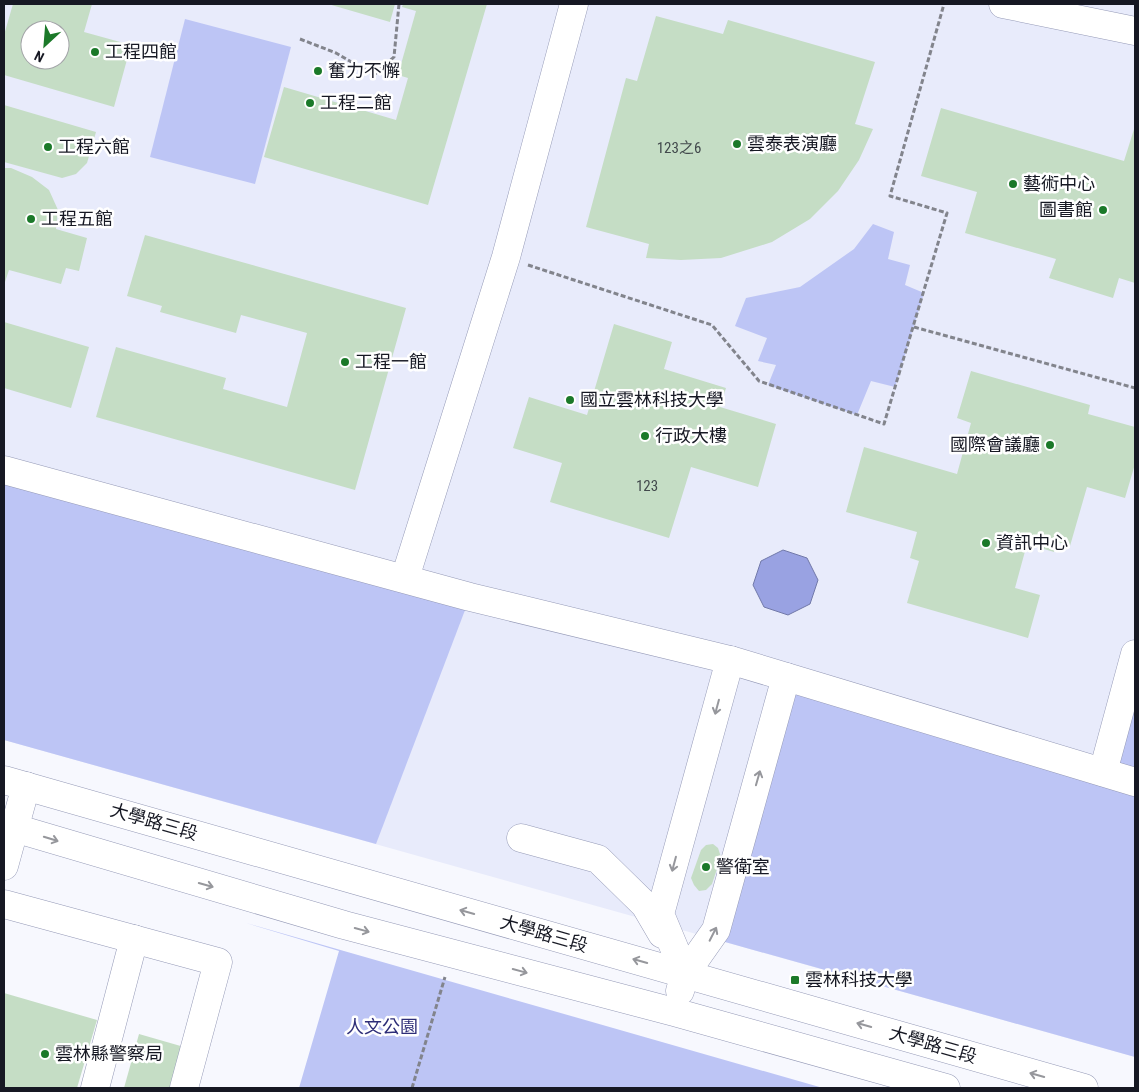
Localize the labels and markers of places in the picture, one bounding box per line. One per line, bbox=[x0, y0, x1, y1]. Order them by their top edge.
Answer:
place label: 工程四館 bbox=[105, 41, 177, 62]
marker: 工程四館 bbox=[89, 46, 101, 58]
place label: 奮力不懈 bbox=[328, 60, 400, 81]
marker: 奮力不懈 bbox=[312, 65, 324, 77]
place label: 工程二館 bbox=[320, 92, 392, 113]
marker: 工程二館 bbox=[304, 97, 316, 109]
place label: 雲泰表演廳 bbox=[747, 133, 837, 154]
place label: 工程六館 bbox=[58, 136, 130, 157]
marker: 雲泰表演廳 bbox=[731, 138, 743, 150]
marker: 工程六館 bbox=[42, 141, 54, 153]
place label: 藝術中心 bbox=[1023, 173, 1095, 194]
marker: 藝術中心 bbox=[1007, 178, 1019, 190]
place label: 圖書館 bbox=[1039, 199, 1093, 220]
marker: 圖書館 bbox=[1097, 204, 1109, 216]
place label: 工程五館 bbox=[41, 208, 113, 229]
marker: 工程五館 bbox=[25, 213, 37, 225]
place label: 工程一館 bbox=[355, 351, 427, 372]
marker: 工程一館 bbox=[339, 356, 351, 368]
place label: 國立雲林科技大學 bbox=[580, 389, 724, 410]
marker: 國立雲林科技大學 bbox=[564, 394, 576, 406]
place label: 行政大樓 bbox=[655, 425, 727, 446]
marker: 行政大樓 bbox=[639, 430, 651, 442]
place label: 國際會議廳 bbox=[950, 434, 1040, 455]
marker: 國際會議廳 bbox=[1044, 439, 1056, 451]
place label: 資訊中心 bbox=[996, 532, 1068, 553]
marker: 資訊中心 bbox=[980, 537, 992, 549]
place label: 警衛室 bbox=[716, 856, 770, 877]
marker: 警衛室 bbox=[700, 861, 712, 873]
place label: 雲林科技大學 bbox=[805, 969, 913, 990]
marker: 雲林科技大學 bbox=[789, 974, 801, 986]
place label: 雲林縣警察局 bbox=[55, 1043, 163, 1064]
marker: 雲林縣警察局 bbox=[39, 1048, 51, 1060]

